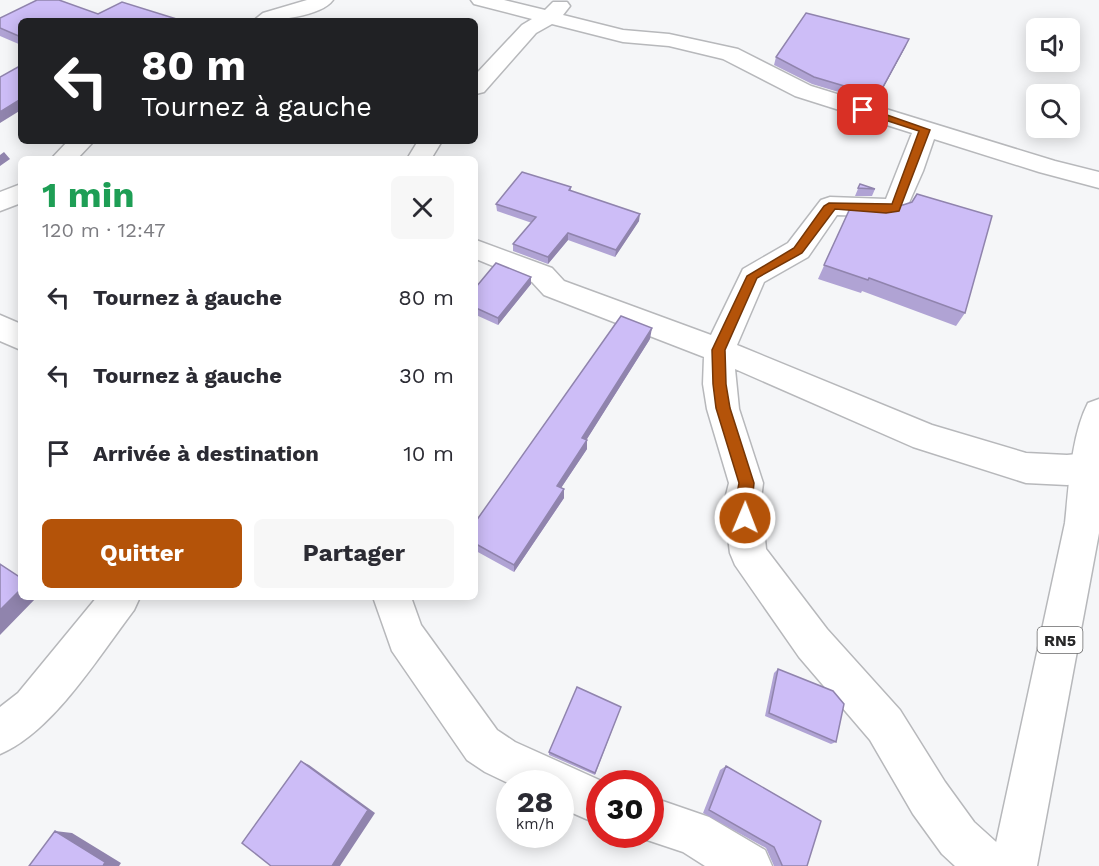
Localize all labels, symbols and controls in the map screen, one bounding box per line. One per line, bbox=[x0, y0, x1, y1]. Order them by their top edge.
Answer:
map controls bbox=[1026, 18, 1080, 138]
button: sound bbox=[1026, 18, 1080, 72]
text: 80 m bbox=[141, 41, 246, 90]
icon: left bbox=[42, 42, 120, 120]
pin bbox=[837, 84, 888, 135]
button: search bbox=[1026, 84, 1080, 138]
text: Tournez à gauche bbox=[141, 91, 372, 123]
icon: arrive bbox=[846, 93, 879, 126]
text: 1 min bbox=[42, 174, 134, 216]
button: close bbox=[391, 176, 454, 239]
text: 120 m · 12:47 bbox=[42, 218, 165, 242]
icon: left bbox=[42, 281, 75, 314]
text: Tournez à gauche bbox=[93, 285, 282, 310]
text: 80 m bbox=[398, 285, 454, 310]
icon: left bbox=[42, 359, 75, 392]
text: Tournez à gauche bbox=[93, 363, 282, 388]
text: 30 m bbox=[399, 363, 454, 388]
icon: arrive bbox=[42, 437, 75, 470]
text: Arrivée à destination bbox=[93, 441, 319, 466]
text: 10 m bbox=[403, 441, 454, 466]
position arrow bbox=[713, 486, 777, 550]
button: Quitter bbox=[42, 519, 242, 588]
button: Partager bbox=[254, 519, 454, 588]
road number: RN5 bbox=[1038, 627, 1082, 653]
speed limit sign: 30 bbox=[586, 770, 664, 848]
text: 28 bbox=[517, 784, 553, 819]
text: km/h bbox=[516, 815, 554, 833]

